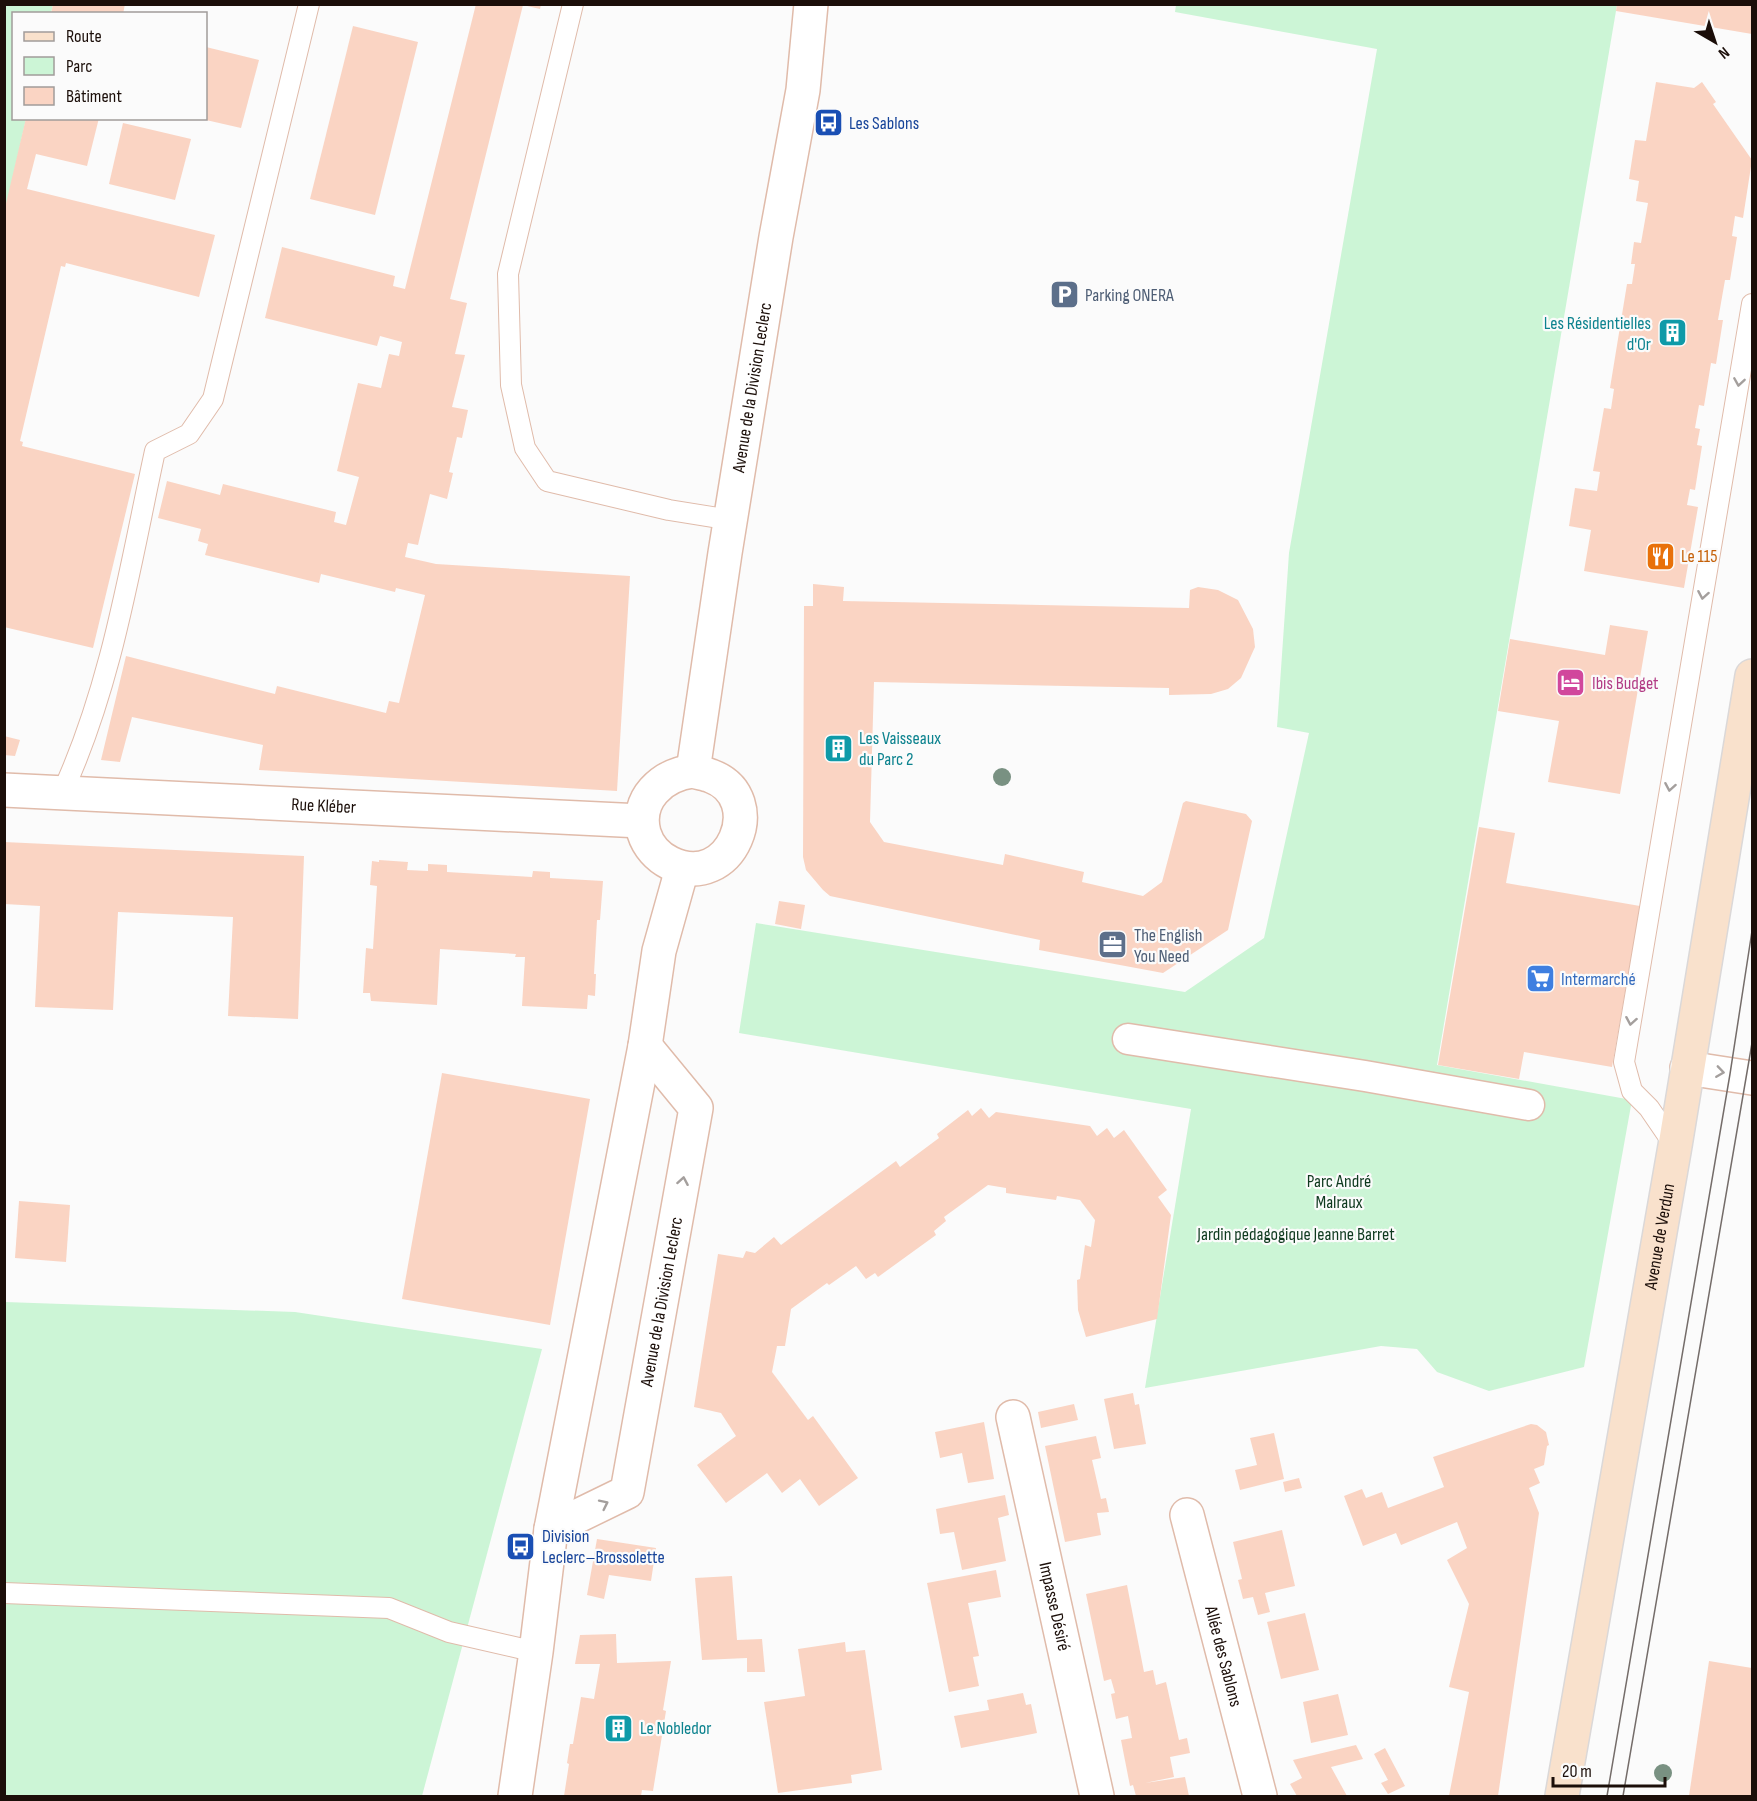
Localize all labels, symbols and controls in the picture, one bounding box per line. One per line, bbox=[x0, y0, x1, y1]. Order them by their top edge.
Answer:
legend bbox=[12, 12, 207, 120]
north arrow bbox=[1685, 12, 1745, 72]
text: Route bbox=[66, 26, 102, 47]
text: N bbox=[1714, 42, 1733, 63]
text: Parc bbox=[66, 56, 92, 77]
text: Bâtiment bbox=[66, 86, 122, 107]
bus stop icon: Les Sablons bbox=[812, 107, 844, 139]
place label: Les Sablons bbox=[849, 113, 919, 134]
parking icon: Parking ONERA bbox=[1048, 279, 1080, 311]
place label: Parking ONERA bbox=[1085, 285, 1174, 306]
street label: Avenue de la Division Leclerc bbox=[728, 301, 776, 475]
place label: Les Résidentielles d'Or bbox=[1544, 313, 1651, 355]
building icon: Les Résidentielles d'Or bbox=[1656, 317, 1688, 349]
one-way arrow bbox=[1734, 378, 1746, 387]
restaurant icon: Le 115 bbox=[1644, 540, 1676, 572]
place label: Le 115 bbox=[1681, 546, 1717, 567]
one-way arrow bbox=[1697, 590, 1710, 600]
hotel icon: Ibis Budget bbox=[1555, 667, 1587, 699]
place label: Ibis Budget bbox=[1592, 673, 1659, 694]
place label: Les Vaisseaux du Parc 2 bbox=[859, 728, 941, 770]
building icon: Les Vaisseaux du Parc 2 bbox=[822, 732, 854, 764]
one-way arrow bbox=[1665, 783, 1677, 792]
street label: Rue Kléber bbox=[291, 794, 356, 818]
place label: The English You Need bbox=[1134, 925, 1203, 967]
office icon: The English You Need bbox=[1097, 929, 1129, 961]
supermarket icon: Intermarché bbox=[1524, 963, 1556, 995]
place label: Intermarché bbox=[1561, 969, 1636, 990]
one-way arrow bbox=[1625, 1016, 1637, 1026]
one-way arrow bbox=[1715, 1066, 1724, 1078]
park label: Parc André Malraux bbox=[1307, 1171, 1371, 1213]
one-way arrow bbox=[676, 1176, 689, 1186]
street label: Avenue de Verdun bbox=[1640, 1182, 1679, 1292]
street label: Avenue de la Division Leclerc bbox=[636, 1215, 687, 1389]
park label: Jardin pédagogique Jeanne Barret bbox=[1196, 1224, 1395, 1245]
one-way arrow bbox=[597, 1499, 608, 1511]
place label: Division Leclerc–Brossolette bbox=[542, 1526, 665, 1568]
bus stop icon: Division Leclerc–Brossolette bbox=[505, 1530, 537, 1562]
street label: Impasse Désiré bbox=[1034, 1560, 1075, 1653]
street label: Allée des Sablons bbox=[1200, 1603, 1246, 1709]
building icon: Le Nobledor bbox=[603, 1712, 635, 1744]
place label: Le Nobledor bbox=[640, 1718, 711, 1739]
scale bar bbox=[1553, 1750, 1666, 1788]
text: 20 m bbox=[1562, 1761, 1592, 1782]

